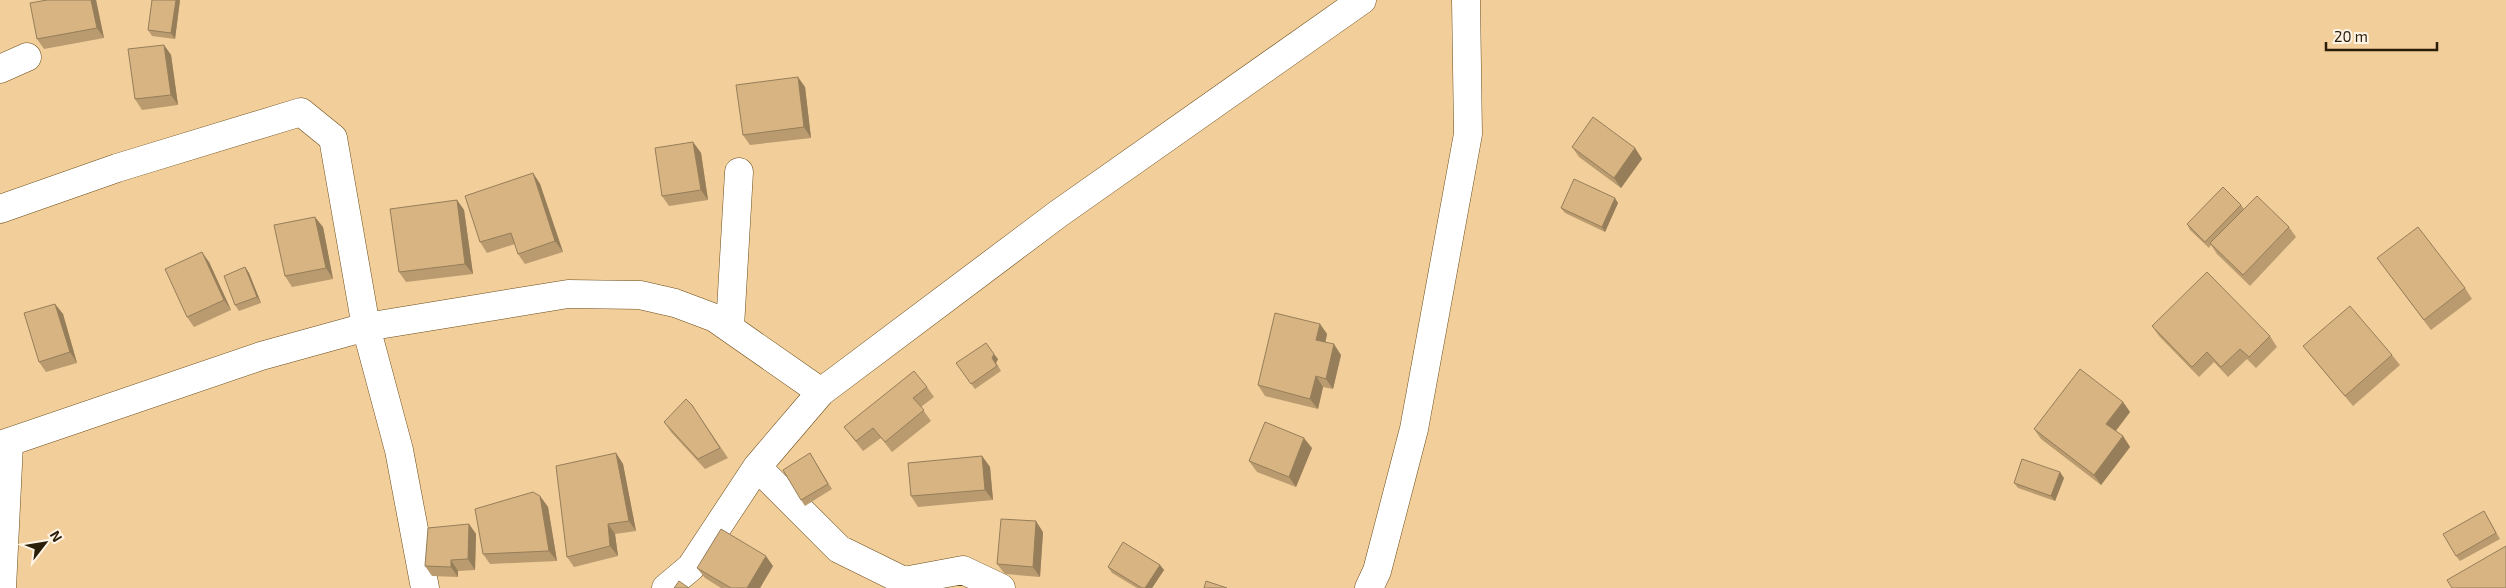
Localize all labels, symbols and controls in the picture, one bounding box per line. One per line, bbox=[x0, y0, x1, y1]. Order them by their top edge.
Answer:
scale bar bbox=[2326, 20, 2437, 52]
text: 20 m bbox=[2334, 27, 2368, 45]
north arrow bbox=[20, 518, 70, 568]
text: N bbox=[47, 527, 66, 545]

